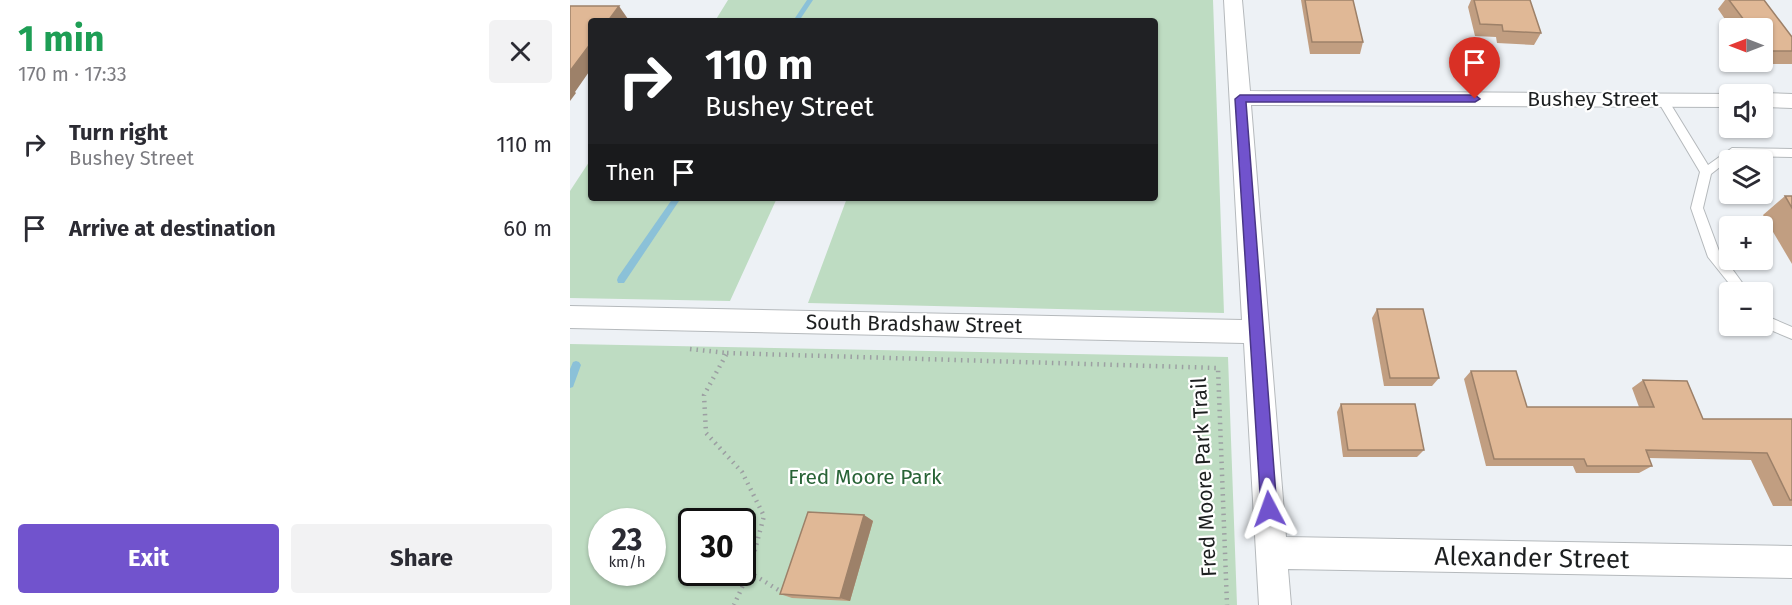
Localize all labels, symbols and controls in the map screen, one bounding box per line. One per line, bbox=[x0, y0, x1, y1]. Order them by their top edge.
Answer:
text: 1 min bbox=[18, 17, 105, 61]
north arrow bbox=[1719, 18, 1773, 72]
map controls bbox=[1719, 18, 1773, 336]
button: close bbox=[489, 20, 552, 83]
pin bbox=[1449, 37, 1500, 99]
text: 110 m bbox=[705, 40, 813, 90]
icon: right bbox=[606, 42, 684, 120]
icon: arrive bbox=[1458, 46, 1491, 79]
text: 170 m · 17:33 bbox=[18, 62, 127, 86]
button: sound bbox=[1719, 84, 1773, 138]
street label: Bushey Street bbox=[1527, 86, 1659, 112]
text: Bushey Street bbox=[705, 91, 874, 123]
text: Turn right bbox=[69, 119, 168, 146]
icon: right bbox=[18, 128, 51, 161]
text: 110 m bbox=[496, 131, 552, 158]
text: Bushey Street bbox=[69, 146, 194, 170]
button: layers bbox=[1719, 150, 1773, 204]
icon: arrive bbox=[667, 156, 700, 189]
text: Then bbox=[606, 159, 655, 186]
icon: arrive bbox=[18, 212, 51, 245]
text: Arrive at destination bbox=[69, 215, 276, 242]
text: 60 m bbox=[503, 215, 552, 242]
button: + bbox=[1719, 216, 1773, 270]
button: − bbox=[1719, 282, 1773, 336]
street label: South Bradshaw Street bbox=[806, 309, 1023, 339]
street label: Fred Moore Park Trail bbox=[1186, 376, 1222, 578]
park label: Fred Moore Park bbox=[788, 464, 942, 490]
position arrow bbox=[1237, 477, 1301, 541]
speed limit sign: 30 bbox=[678, 508, 756, 586]
text: 23 bbox=[612, 522, 642, 558]
button: Exit bbox=[18, 524, 279, 593]
button: Share bbox=[291, 524, 552, 593]
street label: Alexander Street bbox=[1434, 541, 1630, 575]
text: km/h bbox=[608, 553, 646, 571]

